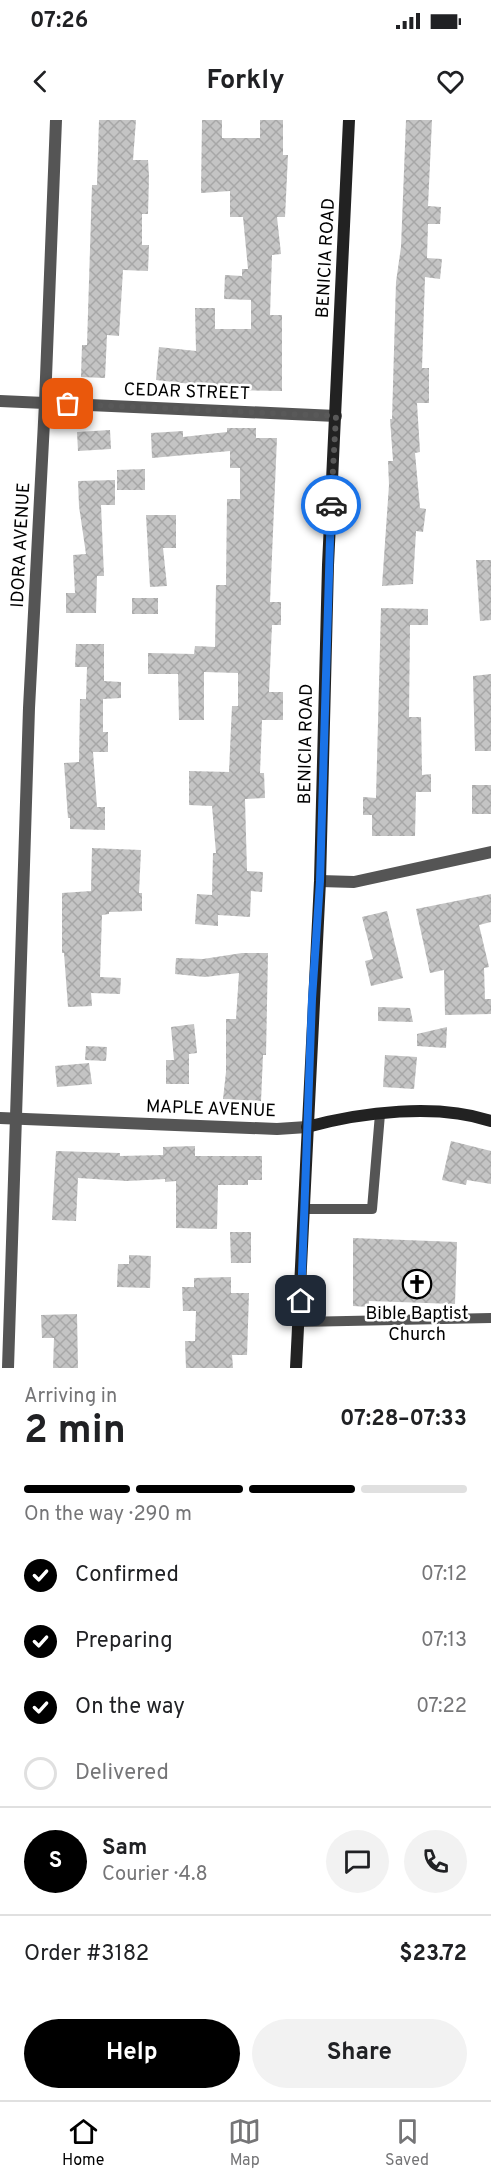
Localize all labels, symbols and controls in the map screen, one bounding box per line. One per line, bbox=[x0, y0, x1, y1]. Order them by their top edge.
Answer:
text: 07:26 bbox=[30, 8, 88, 35]
text: Forkly bbox=[207, 64, 284, 98]
icon: back bbox=[24, 65, 57, 98]
icon: heart bbox=[434, 65, 467, 98]
street label: BENICIA ROAD bbox=[312, 197, 341, 319]
pin bbox=[42, 378, 93, 429]
street label: CEDAR STREET bbox=[123, 379, 251, 406]
icon: bag bbox=[51, 387, 84, 420]
courier bbox=[301, 475, 361, 535]
street label: IDORA AVENUE bbox=[7, 482, 36, 608]
icon: car bbox=[315, 489, 348, 522]
street label: BENICIA ROAD bbox=[294, 684, 319, 804]
street label: MAPLE AVENUE bbox=[145, 1096, 276, 1123]
church icon: Bible Baptist Church bbox=[401, 1268, 433, 1300]
pin bbox=[275, 1275, 326, 1326]
icon: home bbox=[284, 1284, 317, 1317]
place label: Bible Baptist Church bbox=[366, 1303, 468, 1347]
text: Arriving in bbox=[24, 1384, 117, 1410]
text: 07:28–07:33 bbox=[340, 1406, 467, 1433]
text: 2 min bbox=[24, 1408, 126, 1457]
text: On the way · 290 m bbox=[24, 1502, 192, 1528]
icon: check bbox=[24, 1559, 57, 1592]
text: Confirmed bbox=[75, 1562, 179, 1589]
text: 07:12 bbox=[421, 1562, 467, 1588]
icon: check bbox=[24, 1625, 57, 1658]
text: Preparing bbox=[75, 1628, 173, 1655]
text: 07:13 bbox=[421, 1628, 467, 1654]
icon: check bbox=[24, 1691, 57, 1724]
text: On the way bbox=[75, 1694, 185, 1721]
text: 07:22 bbox=[416, 1694, 467, 1720]
text: Delivered bbox=[75, 1760, 169, 1787]
button: chat bbox=[326, 1830, 389, 1893]
button: phone bbox=[404, 1830, 467, 1893]
text: Sam bbox=[102, 1835, 147, 1862]
text: S bbox=[49, 1848, 62, 1875]
text: Courier · 4.8 bbox=[102, 1862, 208, 1888]
text: Order #3182 bbox=[24, 1941, 149, 1968]
text: $23.72 bbox=[399, 1941, 467, 1968]
button: Help bbox=[24, 2019, 240, 2088]
button: Share bbox=[252, 2019, 467, 2088]
tab: Home bbox=[62, 2115, 104, 2171]
tab: Map bbox=[228, 2115, 261, 2171]
tab: Saved bbox=[385, 2115, 429, 2171]

